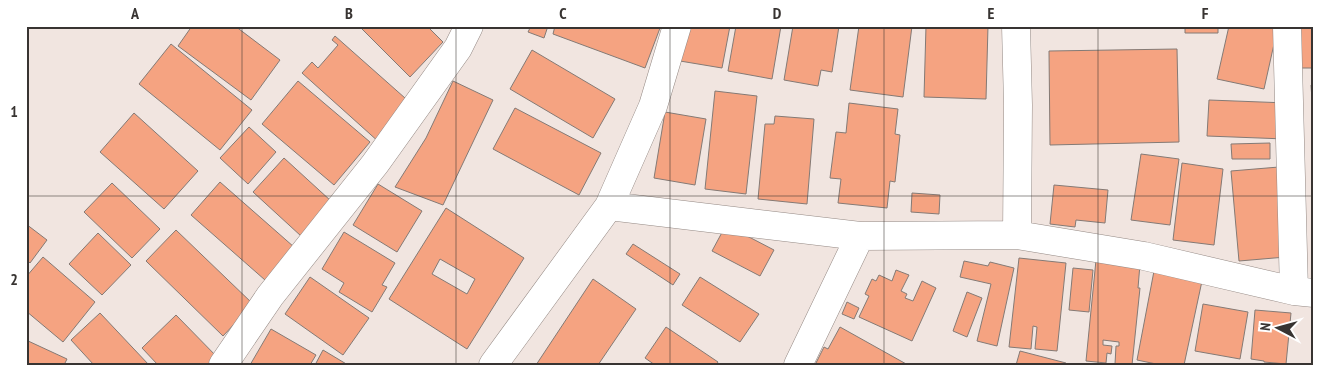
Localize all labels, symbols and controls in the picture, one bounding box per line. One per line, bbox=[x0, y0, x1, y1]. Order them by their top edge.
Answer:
text: A bbox=[130, 3, 140, 23]
text: B bbox=[345, 3, 353, 23]
text: C bbox=[559, 3, 567, 23]
text: D bbox=[773, 3, 782, 23]
text: E bbox=[988, 3, 995, 23]
text: F bbox=[1202, 3, 1209, 23]
text: 1 bbox=[10, 101, 18, 121]
text: 2 bbox=[10, 269, 18, 289]
north arrow bbox=[1252, 304, 1302, 354]
text: N bbox=[1256, 322, 1274, 331]

